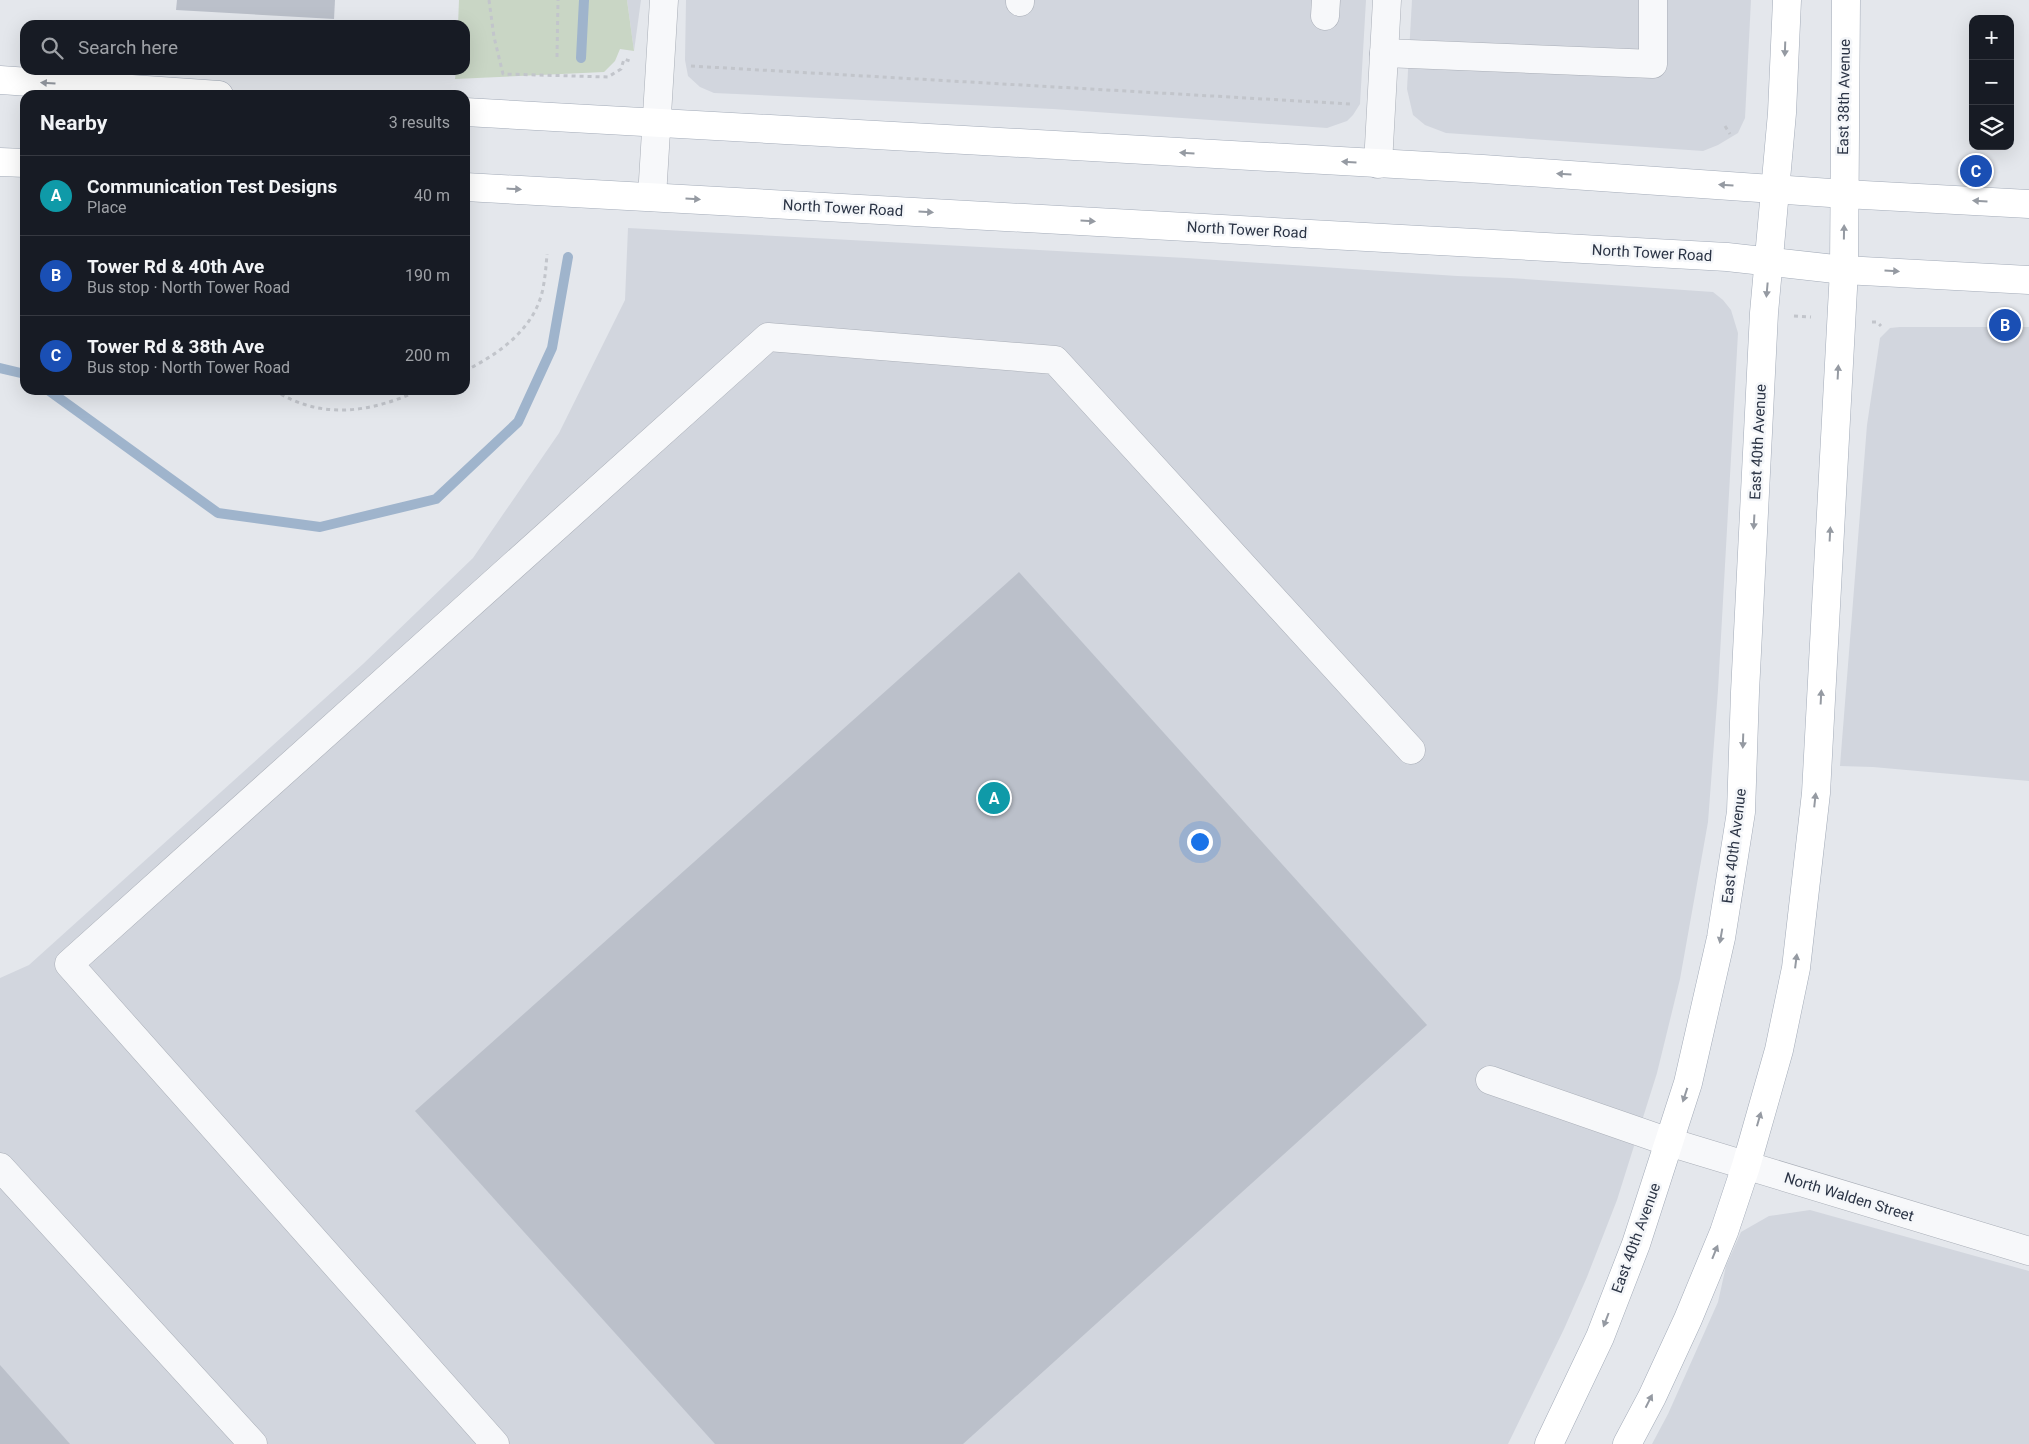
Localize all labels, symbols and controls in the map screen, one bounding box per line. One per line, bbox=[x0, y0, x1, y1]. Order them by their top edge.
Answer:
map controls bbox=[1969, 15, 2014, 150]
button: + bbox=[1969, 15, 2014, 60]
search box bbox=[20, 20, 470, 75]
icon: search bbox=[38, 34, 66, 62]
text: Search here bbox=[78, 36, 178, 59]
street label: East 38th Avenue bbox=[1834, 39, 1854, 155]
one-way arrow bbox=[1780, 41, 1788, 57]
button: − bbox=[1969, 60, 2014, 105]
one-way arrow bbox=[40, 79, 56, 87]
button: layers bbox=[1969, 105, 2014, 150]
text: Nearby bbox=[40, 111, 107, 135]
text: 3 results bbox=[389, 113, 450, 132]
one-way arrow bbox=[1178, 148, 1194, 156]
pin: C bbox=[1960, 152, 1992, 190]
one-way arrow bbox=[1341, 157, 1357, 165]
one-way arrow bbox=[1555, 170, 1571, 178]
text: Communication Test Designs bbox=[87, 175, 337, 198]
one-way arrow bbox=[1717, 181, 1733, 189]
text: A bbox=[51, 186, 61, 205]
text: 40 m bbox=[414, 186, 450, 205]
one-way arrow bbox=[506, 186, 522, 194]
one-way arrow bbox=[686, 196, 702, 204]
street label: North Tower Road bbox=[782, 196, 904, 220]
one-way arrow bbox=[1972, 197, 1988, 205]
text: Place bbox=[87, 198, 127, 217]
one-way arrow bbox=[918, 209, 934, 217]
one-way arrow bbox=[1080, 218, 1096, 226]
street label: North Tower Road bbox=[1186, 218, 1308, 242]
one-way arrow bbox=[1841, 224, 1849, 240]
street label: North Tower Road bbox=[1591, 241, 1713, 265]
text: Tower Rd & 40th Ave bbox=[87, 255, 264, 278]
text: B bbox=[51, 266, 61, 285]
text: 190 m bbox=[405, 266, 450, 285]
one-way arrow bbox=[1885, 268, 1901, 276]
text: Bus stop · North Tower Road bbox=[87, 278, 290, 297]
one-way arrow bbox=[1762, 282, 1770, 298]
pin: B bbox=[1989, 306, 2021, 344]
text: Tower Rd & 38th Ave bbox=[87, 335, 264, 358]
text: C bbox=[51, 346, 61, 365]
text: 200 m bbox=[405, 346, 450, 365]
text: Bus stop · North Tower Road bbox=[87, 358, 290, 377]
one-way arrow bbox=[1835, 364, 1843, 380]
street label: East 40th Avenue bbox=[1746, 384, 1770, 500]
one-way arrow bbox=[1749, 514, 1757, 530]
one-way arrow bbox=[1826, 526, 1834, 542]
one-way arrow bbox=[1818, 689, 1826, 705]
one-way arrow bbox=[1739, 733, 1747, 749]
pin: A bbox=[978, 779, 1010, 817]
street label: East 40th Avenue bbox=[1718, 787, 1750, 905]
one-way arrow bbox=[1811, 791, 1819, 807]
your location bbox=[1187, 829, 1213, 855]
one-way arrow bbox=[1717, 929, 1725, 945]
one-way arrow bbox=[1792, 953, 1800, 969]
one-way arrow bbox=[1680, 1087, 1688, 1102]
one-way arrow bbox=[1756, 1111, 1764, 1126]
street label: North Walden Street bbox=[1782, 1169, 1916, 1225]
street label: East 40th Avenue bbox=[1608, 1180, 1664, 1296]
one-way arrow bbox=[1712, 1245, 1720, 1259]
one-way arrow bbox=[1602, 1313, 1610, 1328]
one-way arrow bbox=[1645, 1394, 1653, 1408]

